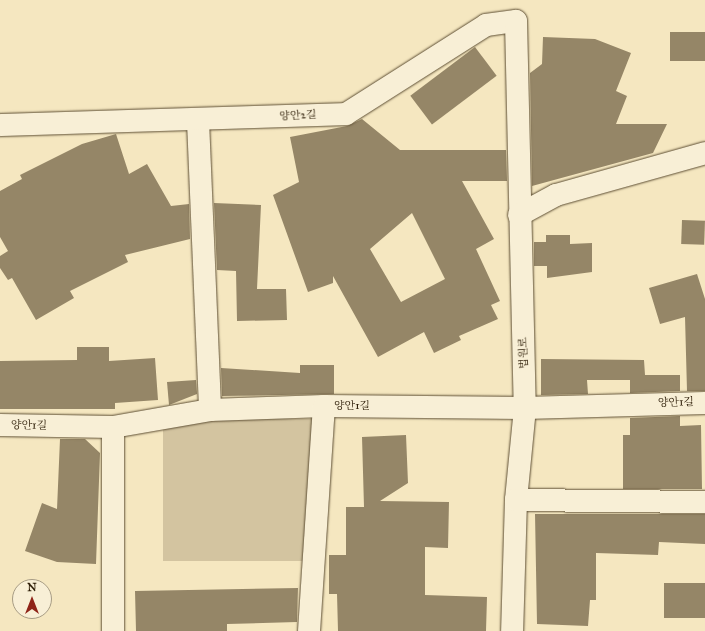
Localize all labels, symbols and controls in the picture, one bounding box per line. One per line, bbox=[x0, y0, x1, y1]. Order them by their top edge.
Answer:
street label: 양안2길 bbox=[279, 108, 317, 124]
street label: 법원로 bbox=[517, 337, 531, 369]
street label: 양안1길 bbox=[658, 396, 694, 410]
street label: 양안1길 bbox=[334, 399, 370, 413]
street label: 양안1길 bbox=[11, 419, 47, 433]
north arrow bbox=[12, 579, 52, 619]
text: N bbox=[27, 581, 37, 594]

